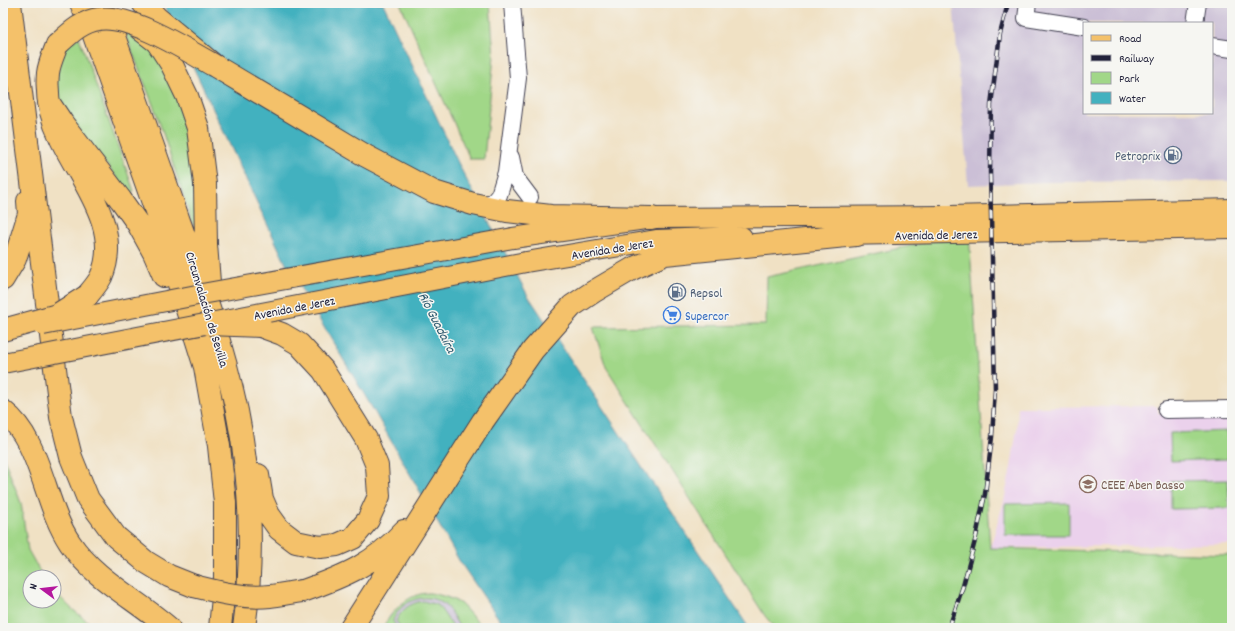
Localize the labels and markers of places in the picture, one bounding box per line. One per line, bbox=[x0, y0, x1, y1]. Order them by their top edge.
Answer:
fuel station icon: Petroprix bbox=[1163, 145, 1183, 165]
place label: Petroprix bbox=[1115, 148, 1160, 167]
fuel station icon: Repsol bbox=[667, 282, 687, 302]
place label: Repsol bbox=[690, 285, 722, 304]
supermarket icon: Supercor bbox=[662, 305, 682, 325]
place label: Supercor bbox=[685, 308, 729, 327]
school or university icon: CEEE Aben Basso bbox=[1078, 474, 1098, 494]
place label: CEEE Aben Basso bbox=[1101, 477, 1185, 496]

